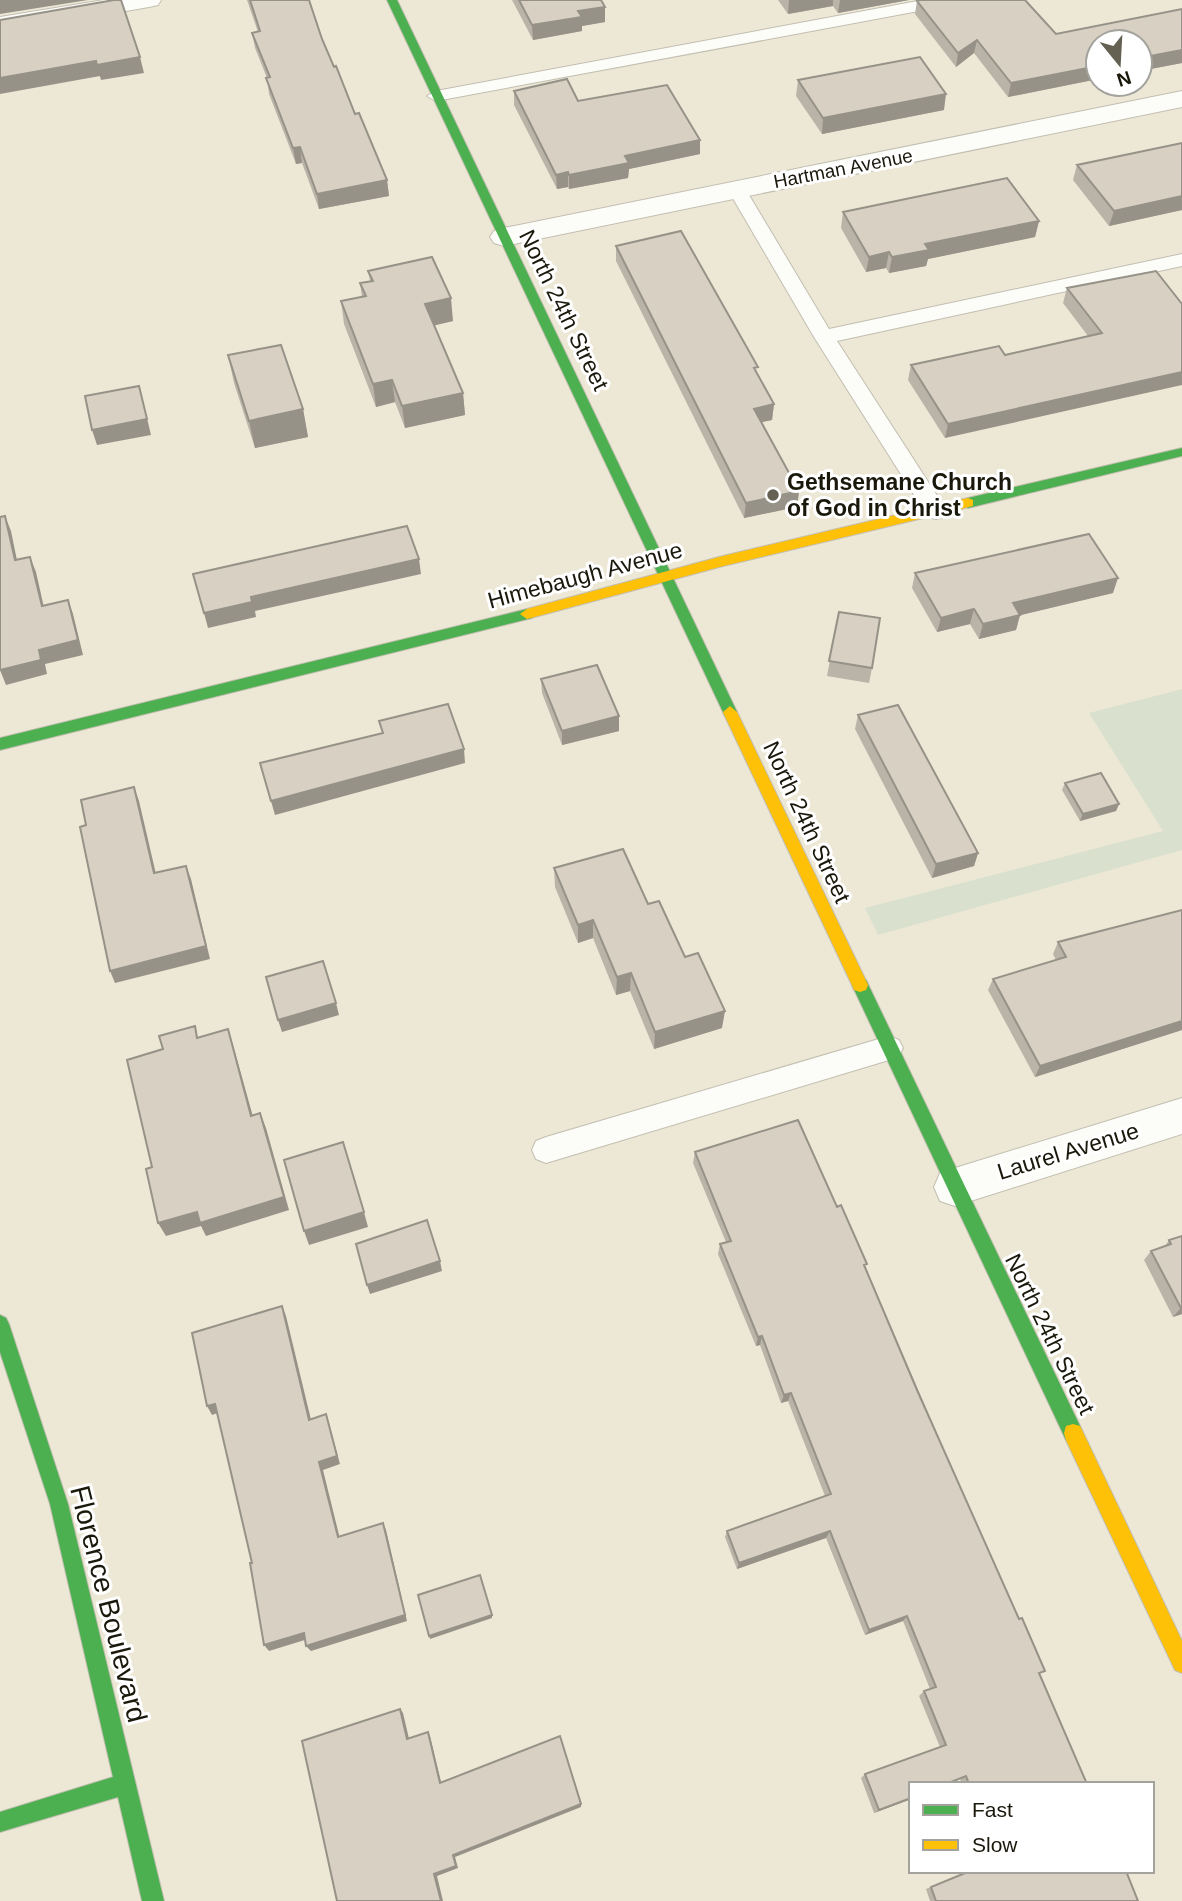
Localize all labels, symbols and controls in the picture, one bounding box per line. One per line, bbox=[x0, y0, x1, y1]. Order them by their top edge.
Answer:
north arrow bbox=[1084, 28, 1154, 98]
text: N bbox=[1114, 67, 1134, 91]
street label: Hartman Avenue bbox=[772, 145, 914, 192]
street label: North 24th Street bbox=[514, 226, 614, 395]
place label: Gethsemane Church of God in Christ bbox=[787, 469, 1012, 521]
marker: Gethsemane Church of God in Christ bbox=[765, 487, 781, 503]
street label: Himebaugh Avenue bbox=[485, 537, 685, 613]
street label: North 24th Street bbox=[758, 737, 856, 907]
street label: Laurel Avenue bbox=[994, 1117, 1142, 1185]
street label: North 24th Street bbox=[1000, 1250, 1100, 1419]
street label: Florence Boulevard bbox=[64, 1483, 153, 1726]
legend bbox=[909, 1782, 1154, 1873]
text: Fast bbox=[972, 1798, 1013, 1821]
text: Slow bbox=[972, 1833, 1018, 1856]

